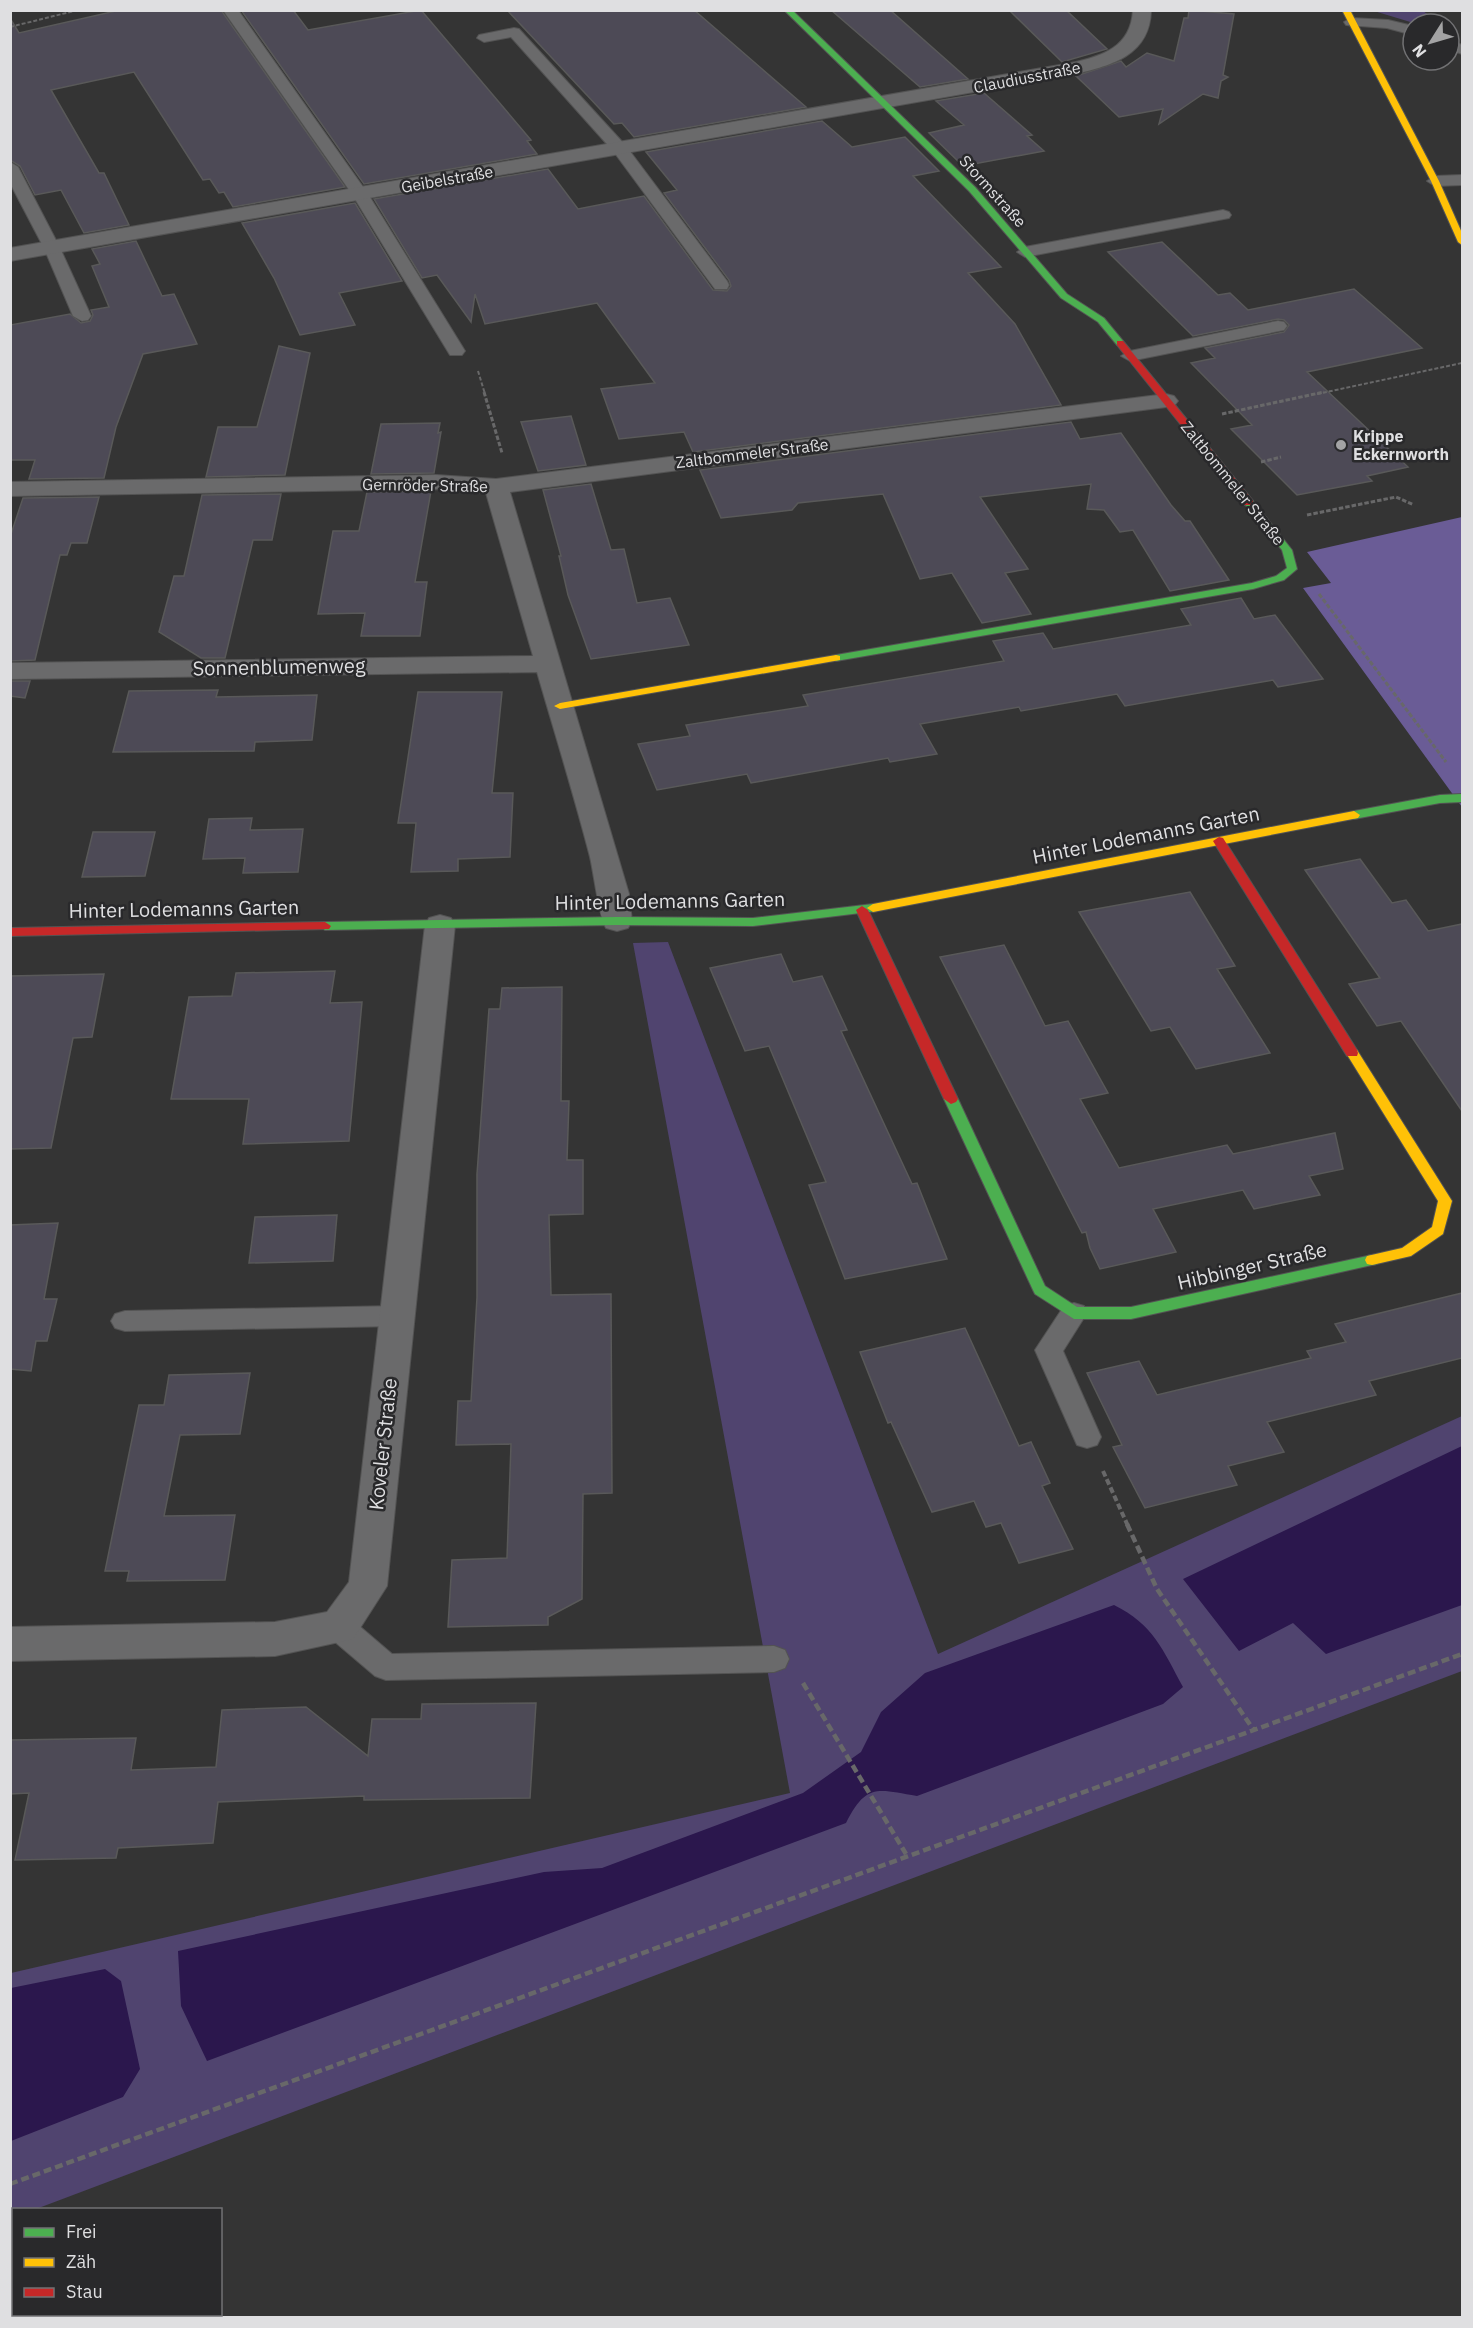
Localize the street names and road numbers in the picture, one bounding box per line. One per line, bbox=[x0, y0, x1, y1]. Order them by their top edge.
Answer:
street label: Claudiusstraße bbox=[972, 57, 1082, 97]
street label: Stormstraße bbox=[955, 151, 1031, 231]
street label: Geibelstraße bbox=[399, 161, 495, 197]
street label: Zaltbommeler Straße bbox=[1177, 417, 1289, 549]
street label: Zaltbommeler Straße bbox=[674, 434, 830, 472]
street label: Gernröder Straße bbox=[362, 474, 488, 496]
street label: Sonnenblumenweg bbox=[192, 651, 366, 682]
street label: Hinter Lodemanns Garten bbox=[1030, 799, 1262, 870]
street label: Hinter Lodemanns Garten bbox=[554, 885, 786, 916]
street label: Hinter Lodemanns Garten bbox=[68, 893, 300, 924]
street label: Hibbinger Straße bbox=[1175, 1235, 1329, 1296]
street label: Koveler Straße bbox=[362, 1377, 403, 1511]

